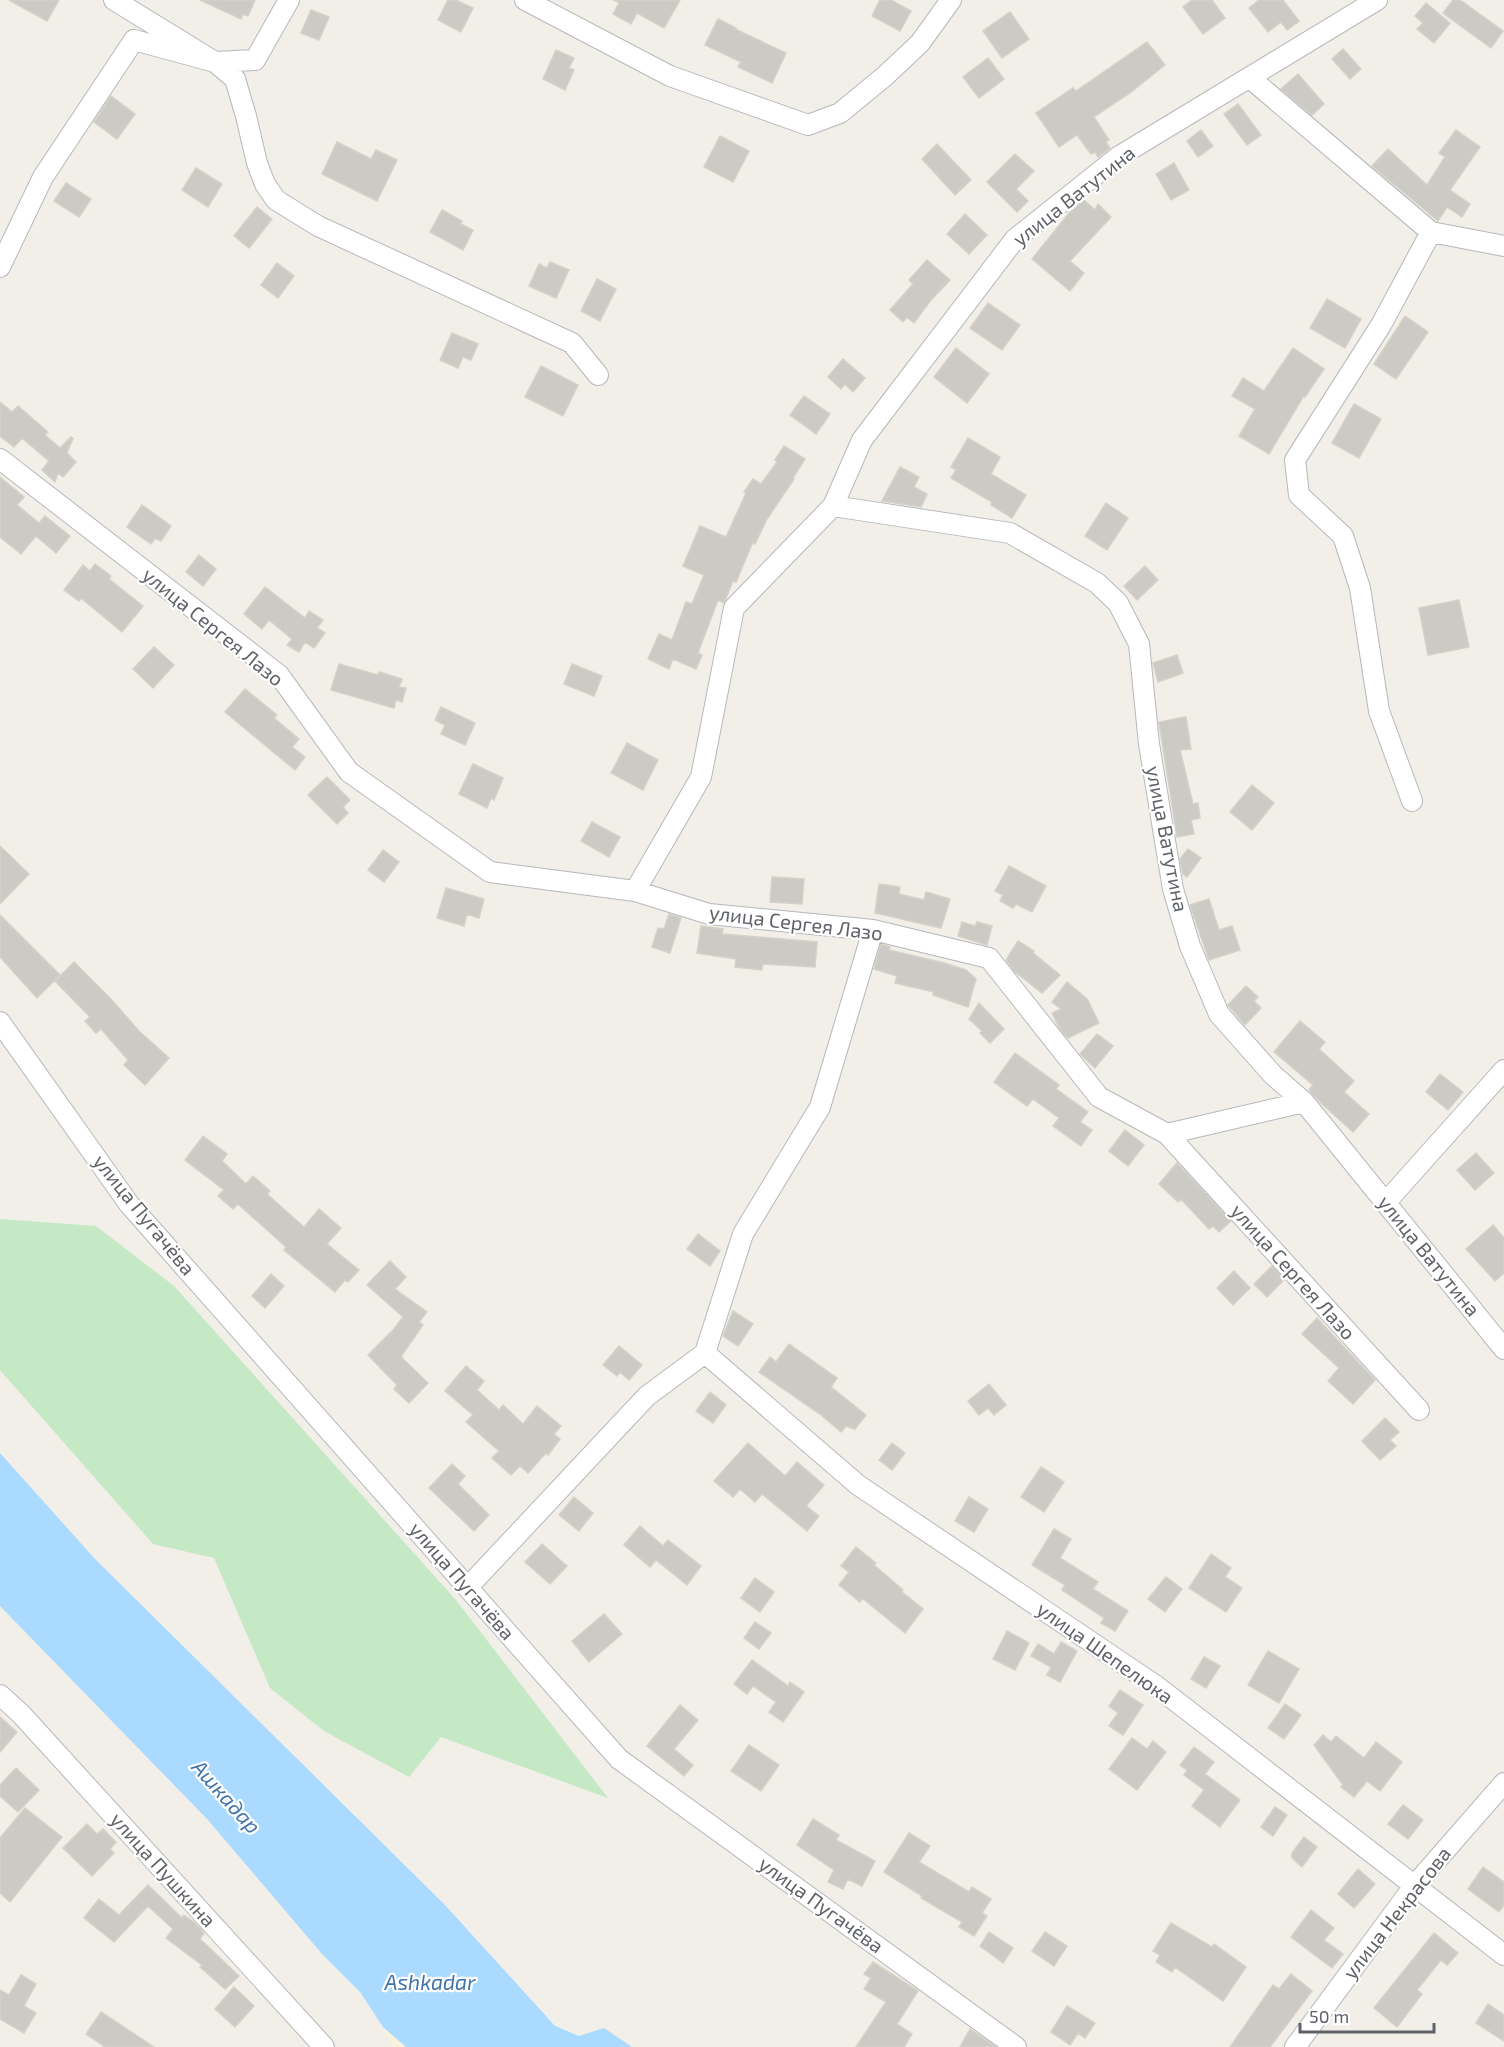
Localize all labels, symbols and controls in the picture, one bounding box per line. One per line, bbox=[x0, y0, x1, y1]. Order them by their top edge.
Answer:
street label: улица Ватутина bbox=[1008, 140, 1140, 251]
street label: улица Сергея Лазо bbox=[138, 562, 289, 691]
street label: улица Ватутина bbox=[1141, 764, 1194, 914]
street label: улица Сергея Лазо bbox=[708, 899, 884, 946]
street label: улица Пугачёва bbox=[88, 1149, 201, 1280]
street label: улица Ватутина bbox=[1373, 1190, 1486, 1321]
street label: улица Сергея Лазо bbox=[1226, 1198, 1361, 1345]
street label: улица Пугачёва bbox=[404, 1517, 520, 1645]
street label: улица Шепелюка bbox=[1032, 1596, 1178, 1709]
water label: Ашкадар bbox=[187, 1753, 267, 1838]
street label: улица Пушкина bbox=[105, 1807, 221, 1932]
street label: улица Некрасова bbox=[1337, 1842, 1456, 1984]
street label: улица Пугачёва bbox=[754, 1851, 889, 1958]
water label: Ashkadar bbox=[383, 1969, 476, 1994]
scale bar bbox=[1300, 1996, 1434, 2034]
text: 50 m bbox=[1309, 2005, 1349, 2027]

